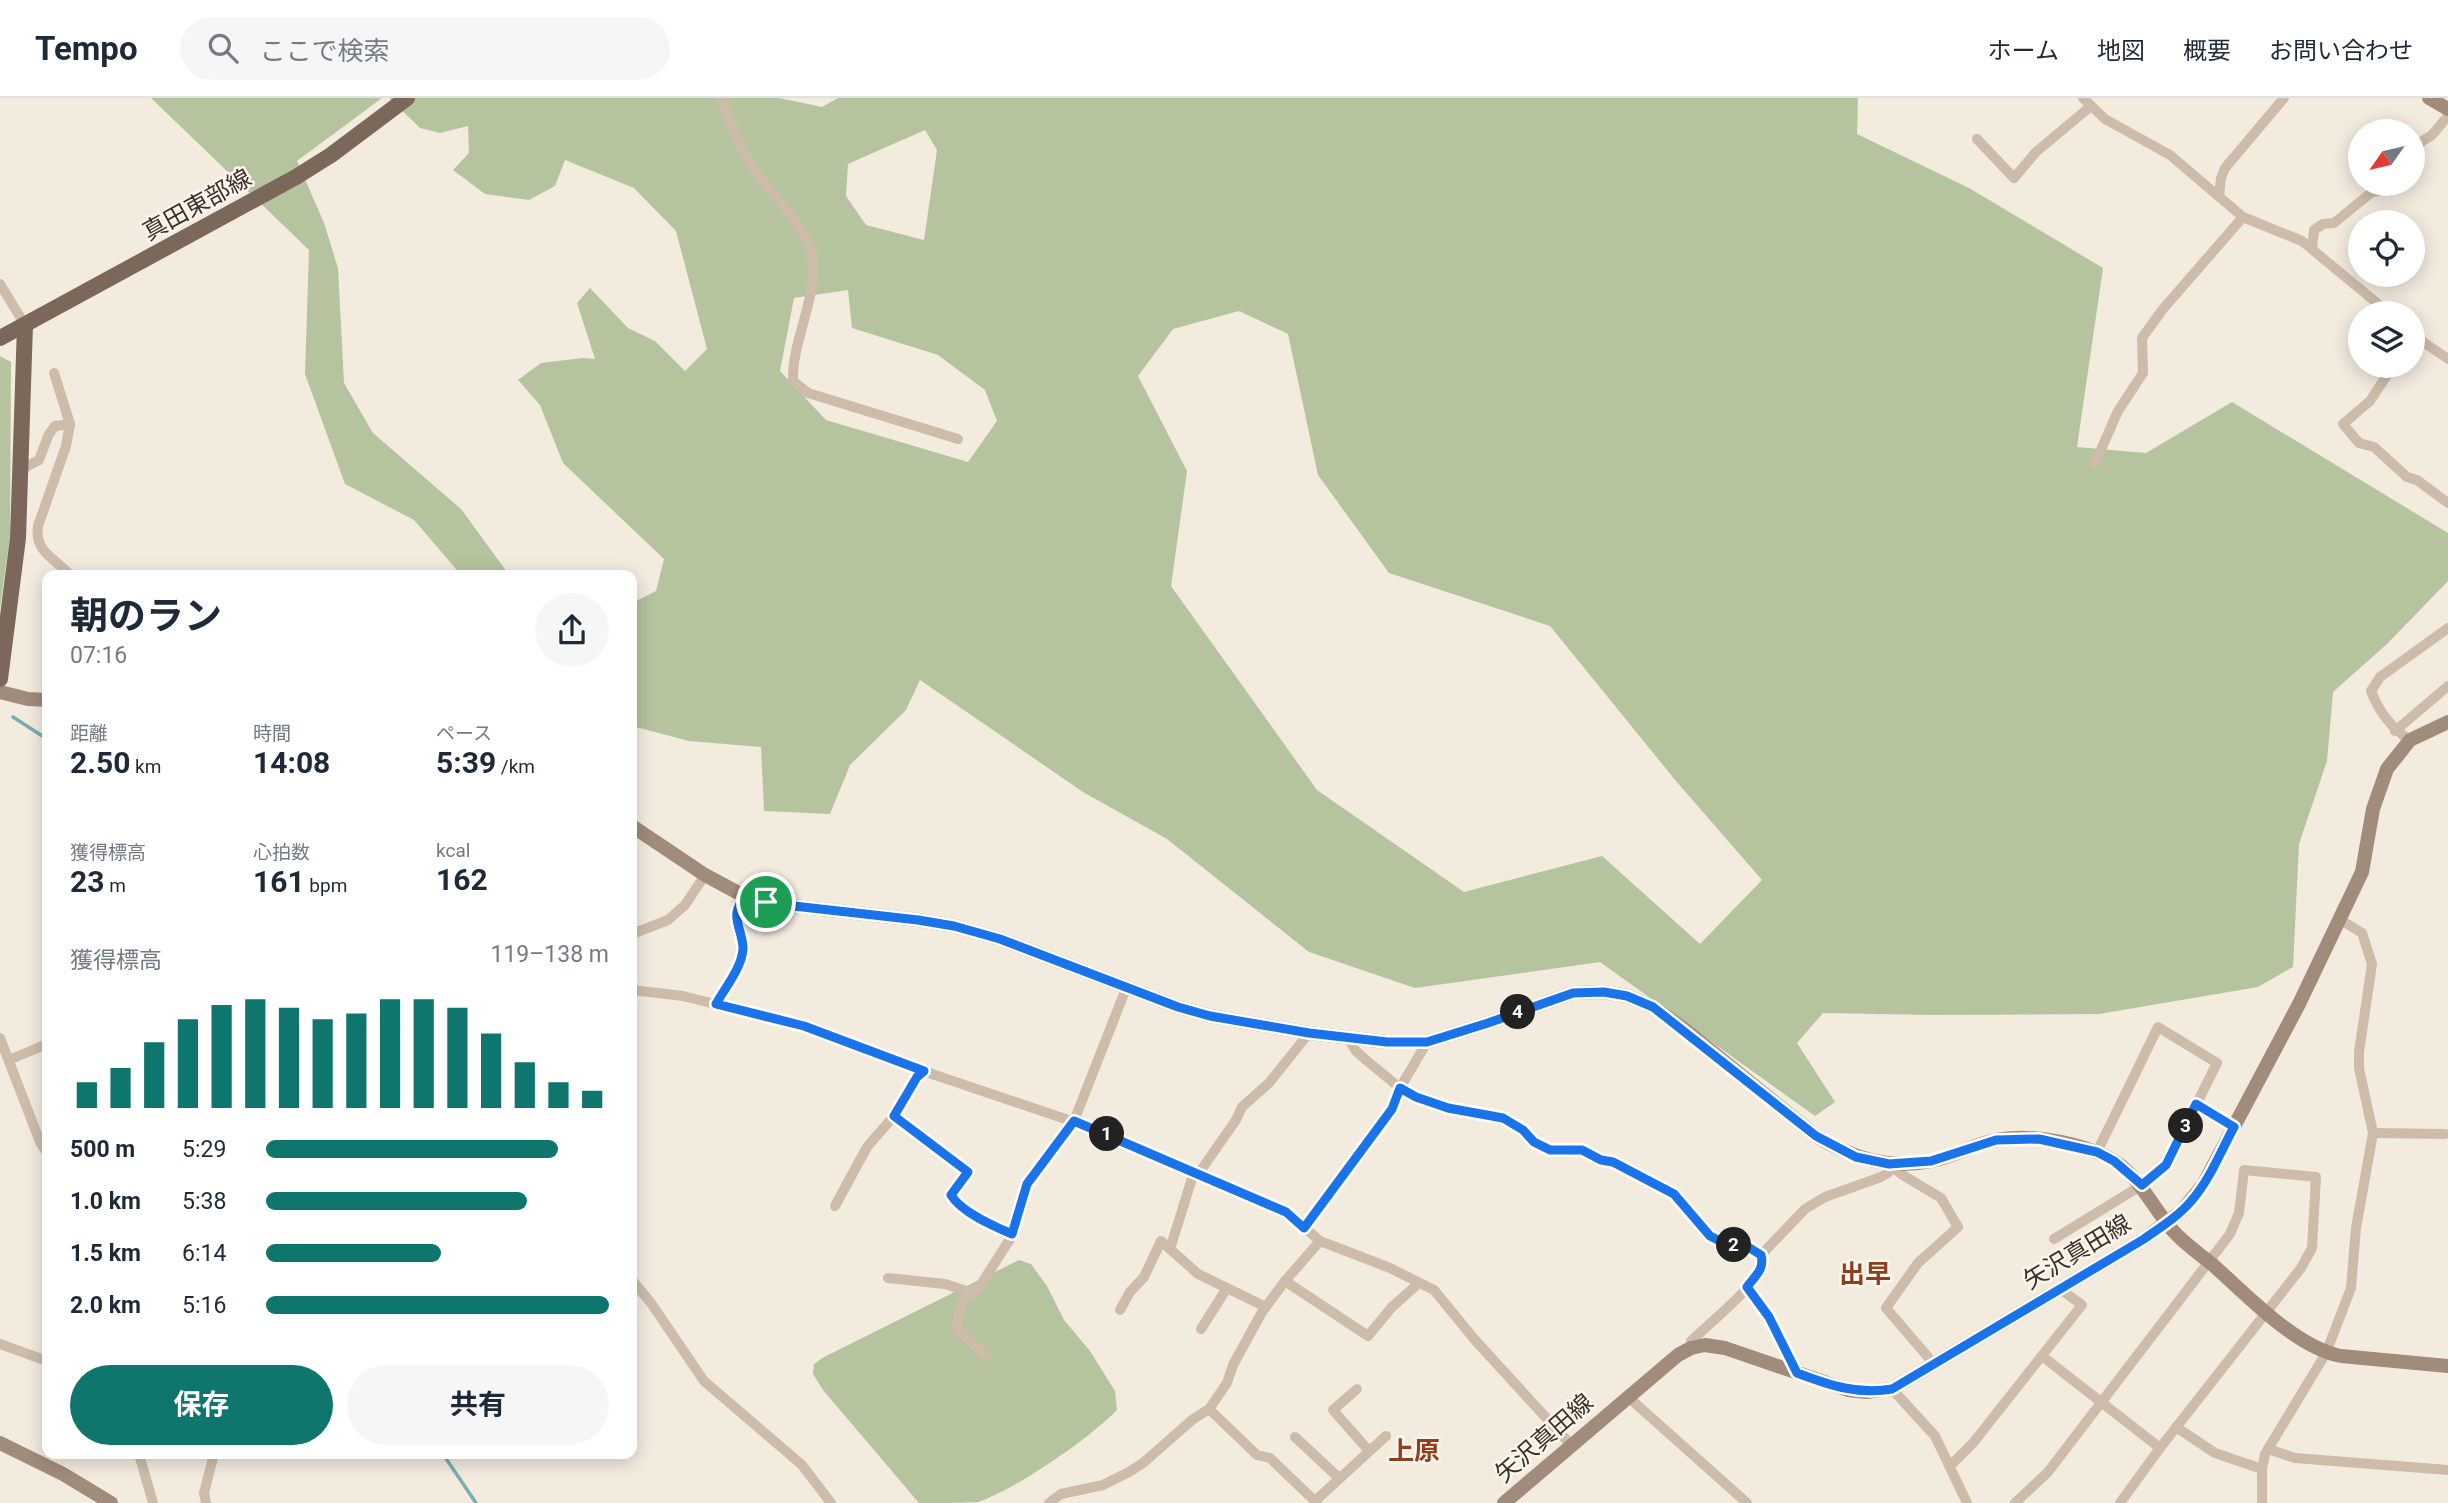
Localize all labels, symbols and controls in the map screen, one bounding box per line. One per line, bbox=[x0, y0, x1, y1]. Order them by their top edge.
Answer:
search box bbox=[180, 17, 670, 80]
text: Tempo bbox=[35, 29, 138, 68]
icon: search bbox=[204, 29, 242, 67]
text: ここで検索 bbox=[260, 36, 390, 66]
text: ホーム bbox=[1988, 37, 2059, 65]
text: 地図 bbox=[2097, 37, 2145, 65]
text: 概要 bbox=[2183, 37, 2231, 65]
text: お問い合わせ bbox=[2269, 37, 2413, 65]
north arrow bbox=[2348, 119, 2426, 196]
map controls bbox=[2348, 119, 2425, 378]
street label: 真田東部線 bbox=[138, 164, 256, 246]
button: locate bbox=[2348, 210, 2425, 287]
button: layers bbox=[2348, 301, 2425, 378]
button: share bbox=[535, 593, 609, 667]
text: 朝のラン bbox=[70, 594, 222, 638]
text: 07:16 bbox=[70, 642, 127, 669]
text: 距離 bbox=[70, 722, 108, 745]
text: 時間 bbox=[253, 722, 291, 745]
text: ペース bbox=[436, 722, 492, 745]
text: 2.50 bbox=[70, 745, 130, 780]
text: 14:08 bbox=[253, 745, 330, 780]
text: 5:39 bbox=[436, 745, 496, 780]
text: km bbox=[130, 755, 161, 778]
text: /km bbox=[496, 755, 535, 778]
text: kcal bbox=[436, 839, 470, 862]
text: 獲得標高 bbox=[70, 841, 146, 864]
text: 心拍数 bbox=[253, 841, 310, 864]
text: 162 bbox=[436, 862, 488, 897]
text: 23 bbox=[70, 864, 104, 899]
text: 161 bbox=[253, 864, 305, 899]
pin bbox=[736, 872, 796, 932]
text: m bbox=[104, 874, 126, 897]
text: bpm bbox=[305, 874, 347, 897]
icon: arrive bbox=[747, 883, 785, 921]
text: 119–138 m bbox=[490, 941, 609, 968]
text: 獲得標高 bbox=[70, 947, 162, 974]
pin: 4 bbox=[1500, 995, 1536, 1030]
text: 4 bbox=[1512, 1000, 1523, 1023]
pin: 3 bbox=[2168, 1108, 2204, 1144]
text: 3 bbox=[2180, 1114, 2191, 1137]
pin: 1 bbox=[1090, 1116, 1124, 1152]
text: 1 bbox=[1101, 1122, 1112, 1145]
text: 500 m bbox=[70, 1136, 135, 1163]
text: 5:29 bbox=[182, 1136, 226, 1163]
text: 1.0 km bbox=[70, 1188, 141, 1215]
text: 5:38 bbox=[182, 1188, 226, 1215]
street label: 矢沢真田線 bbox=[2018, 1209, 2136, 1295]
pin: 2 bbox=[1716, 1228, 1752, 1262]
text: 2 bbox=[1728, 1233, 1739, 1256]
text: 1.5 km bbox=[70, 1240, 141, 1267]
text: 6:14 bbox=[182, 1240, 226, 1267]
district label: 出早 bbox=[1839, 1259, 1891, 1289]
text: 2.0 km bbox=[70, 1292, 141, 1319]
text: 5:16 bbox=[182, 1292, 226, 1319]
button: 保存 bbox=[70, 1365, 333, 1445]
button: 共有 bbox=[347, 1365, 609, 1445]
street label: 矢沢真田線 bbox=[1490, 1388, 1598, 1488]
district label: 上原 bbox=[1388, 1436, 1440, 1466]

